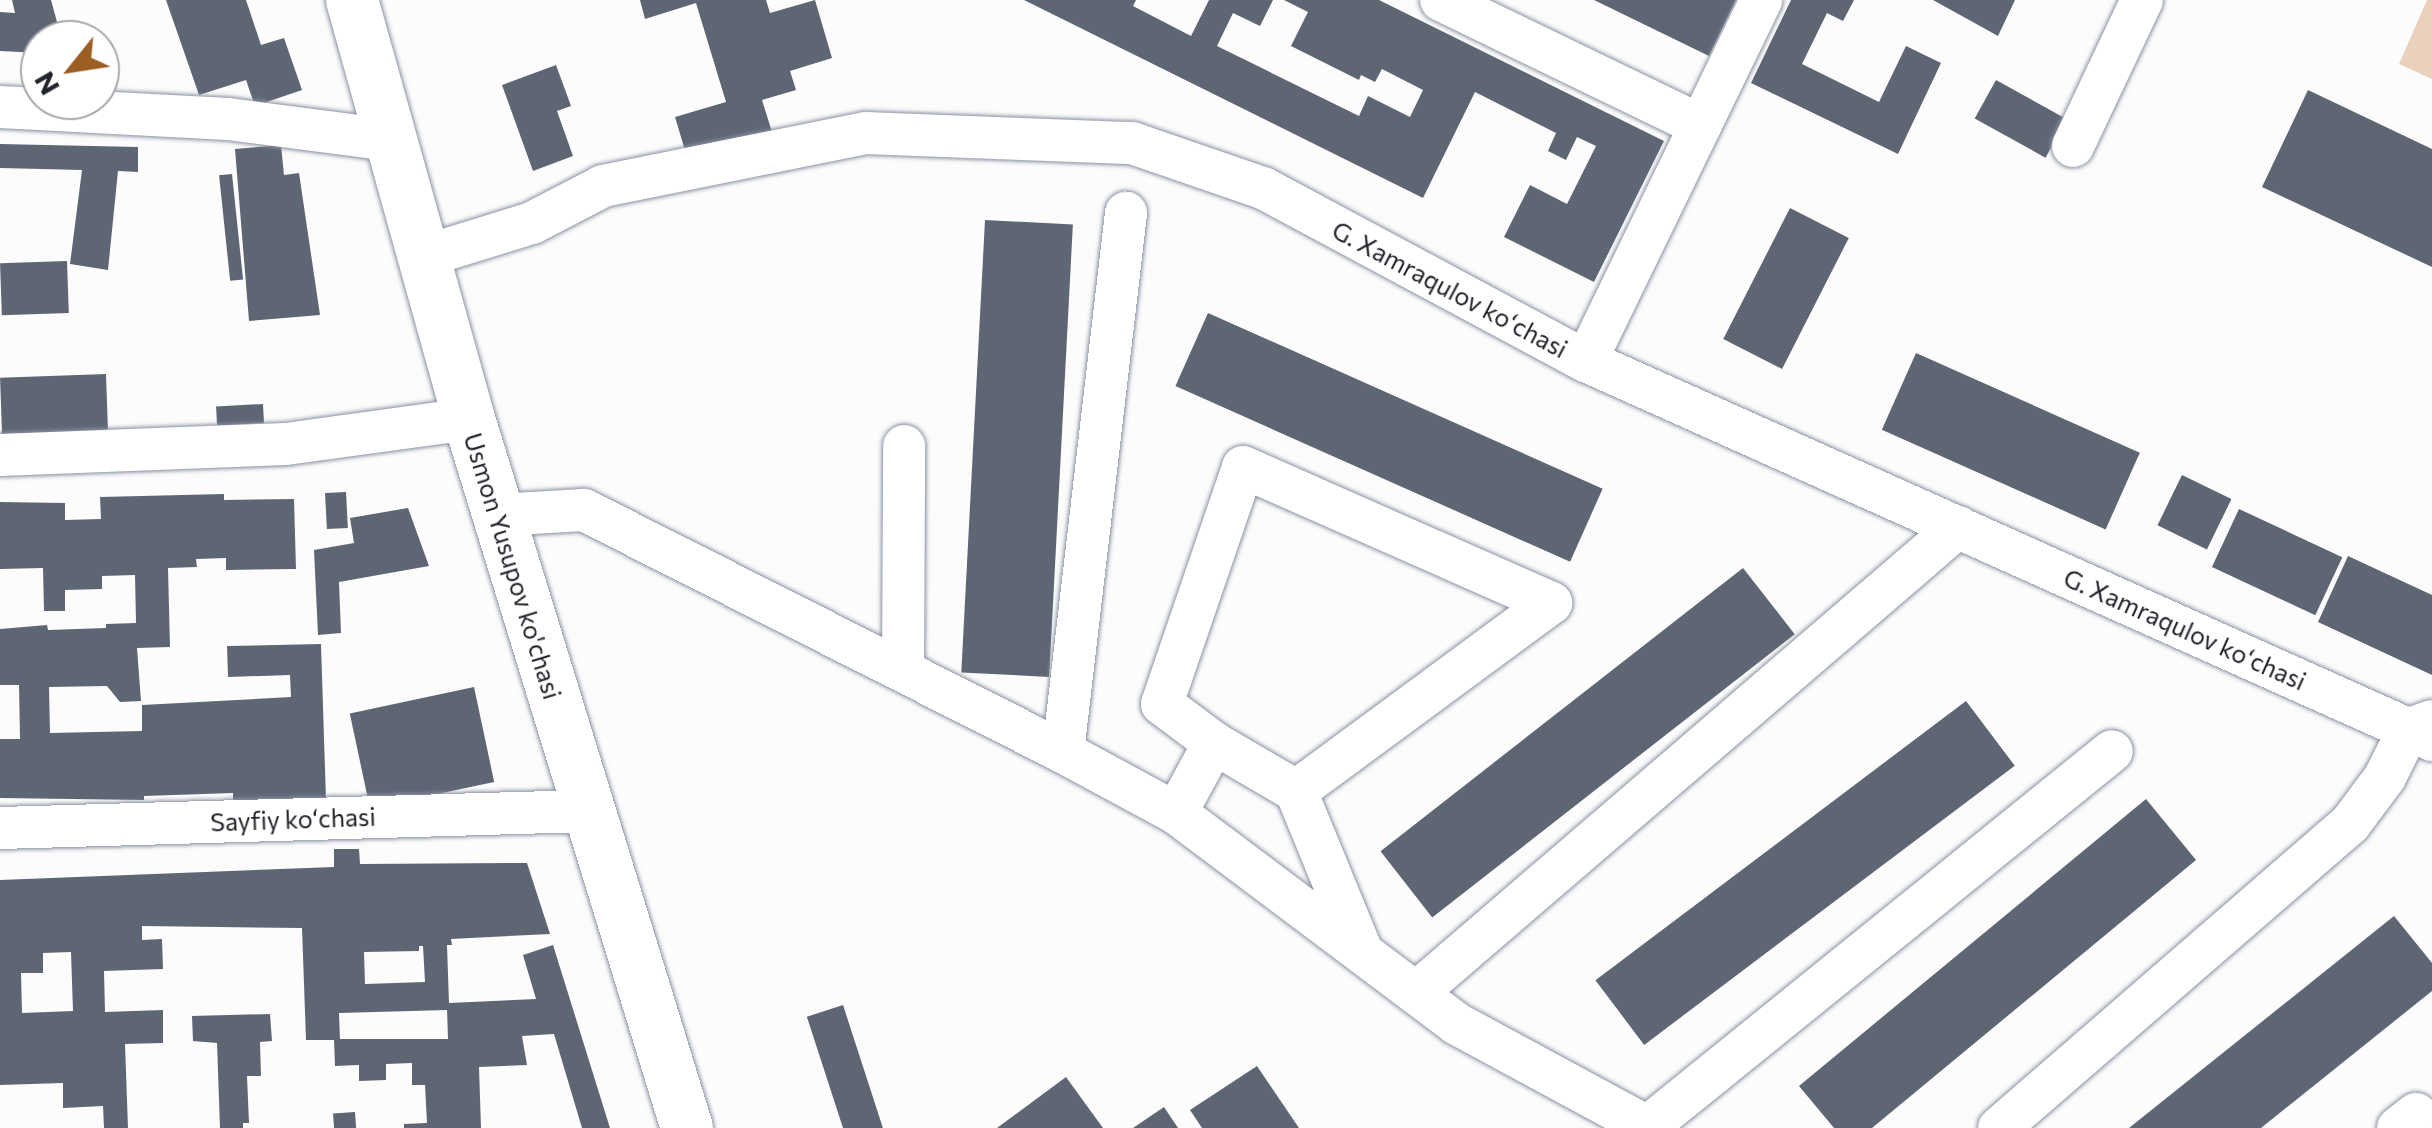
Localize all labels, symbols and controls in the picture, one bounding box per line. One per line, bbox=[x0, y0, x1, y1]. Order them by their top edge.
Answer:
north arrow bbox=[20, 20, 120, 120]
text: N bbox=[26, 66, 66, 102]
street label: G. Xamraqulov koʻchasi bbox=[1327, 214, 1573, 364]
street label: Usmon Yusupov ko'chasi bbox=[458, 429, 568, 703]
street label: G. Xamraqulov koʻchasi bbox=[2059, 562, 2311, 696]
street label: Sayfiy koʻchasi bbox=[210, 801, 376, 837]

